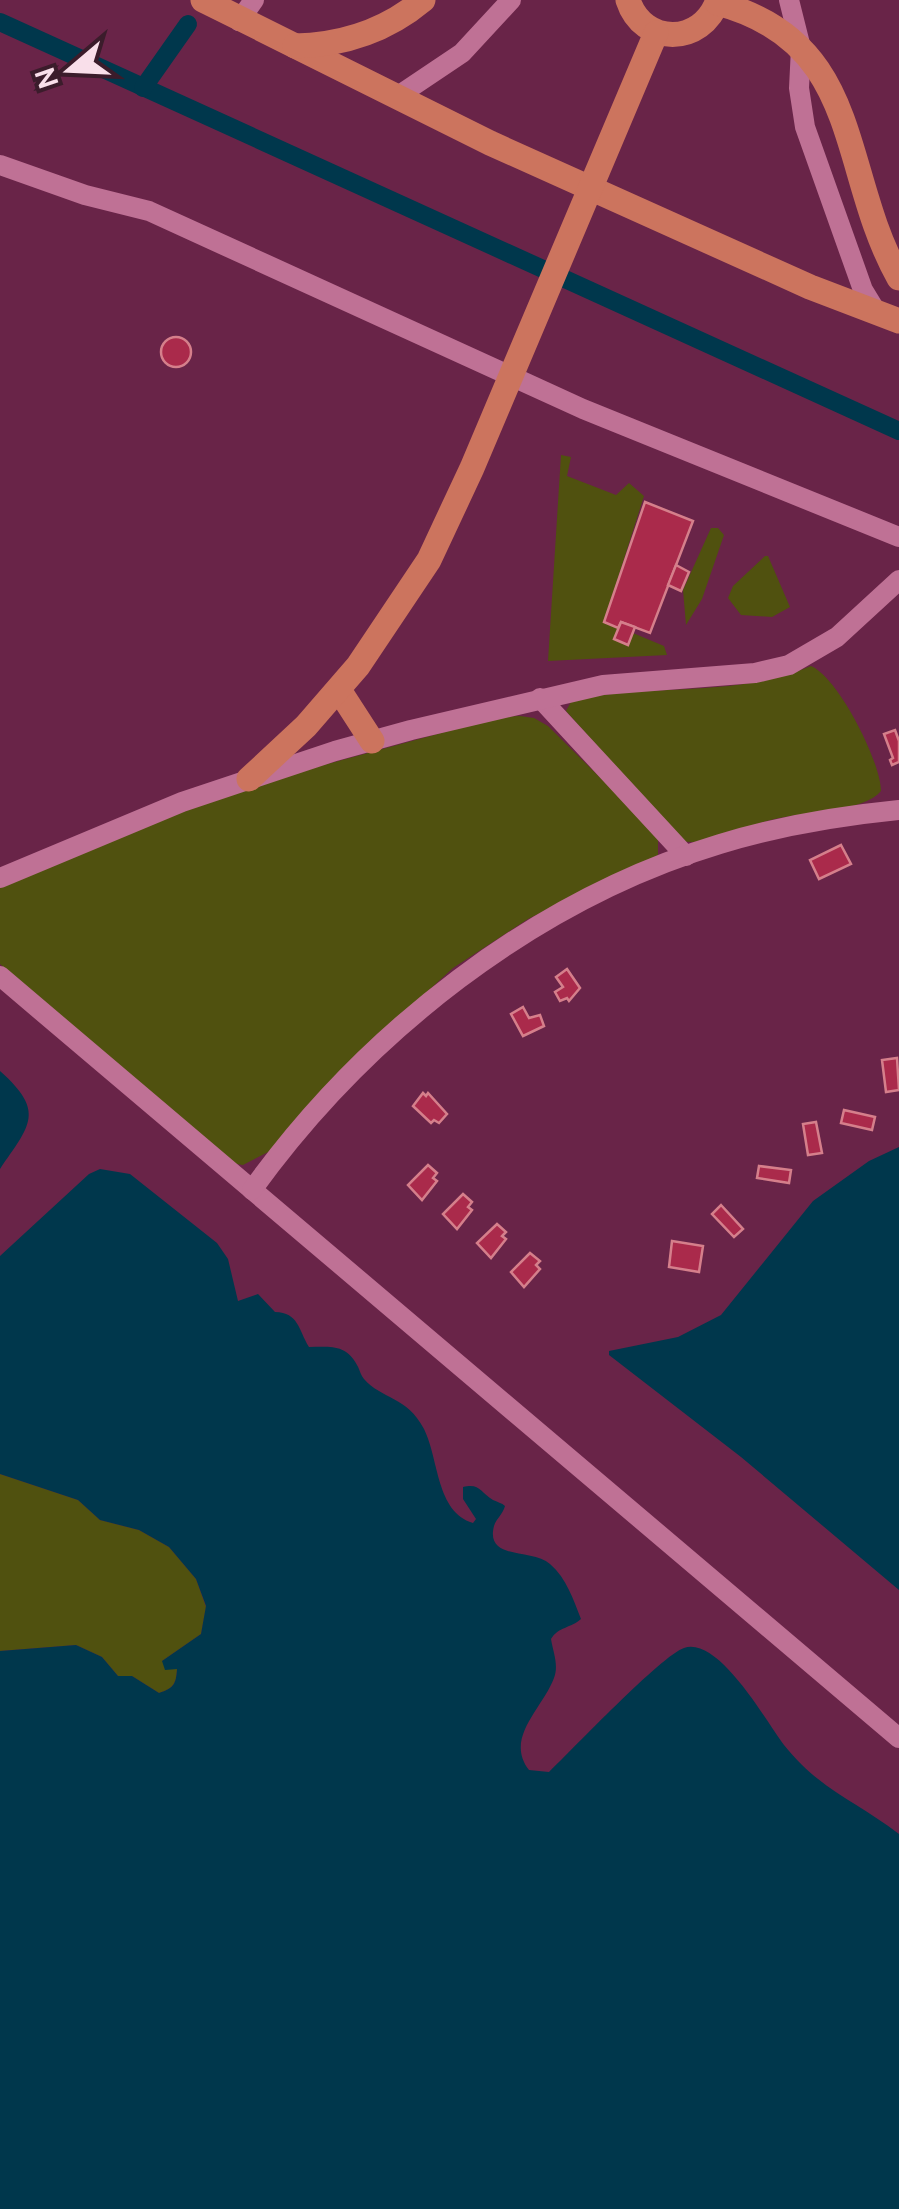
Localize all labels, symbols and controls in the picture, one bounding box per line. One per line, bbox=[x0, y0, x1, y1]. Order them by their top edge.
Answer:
north arrow bbox=[20, 20, 120, 120]
text: N bbox=[27, 63, 66, 93]

